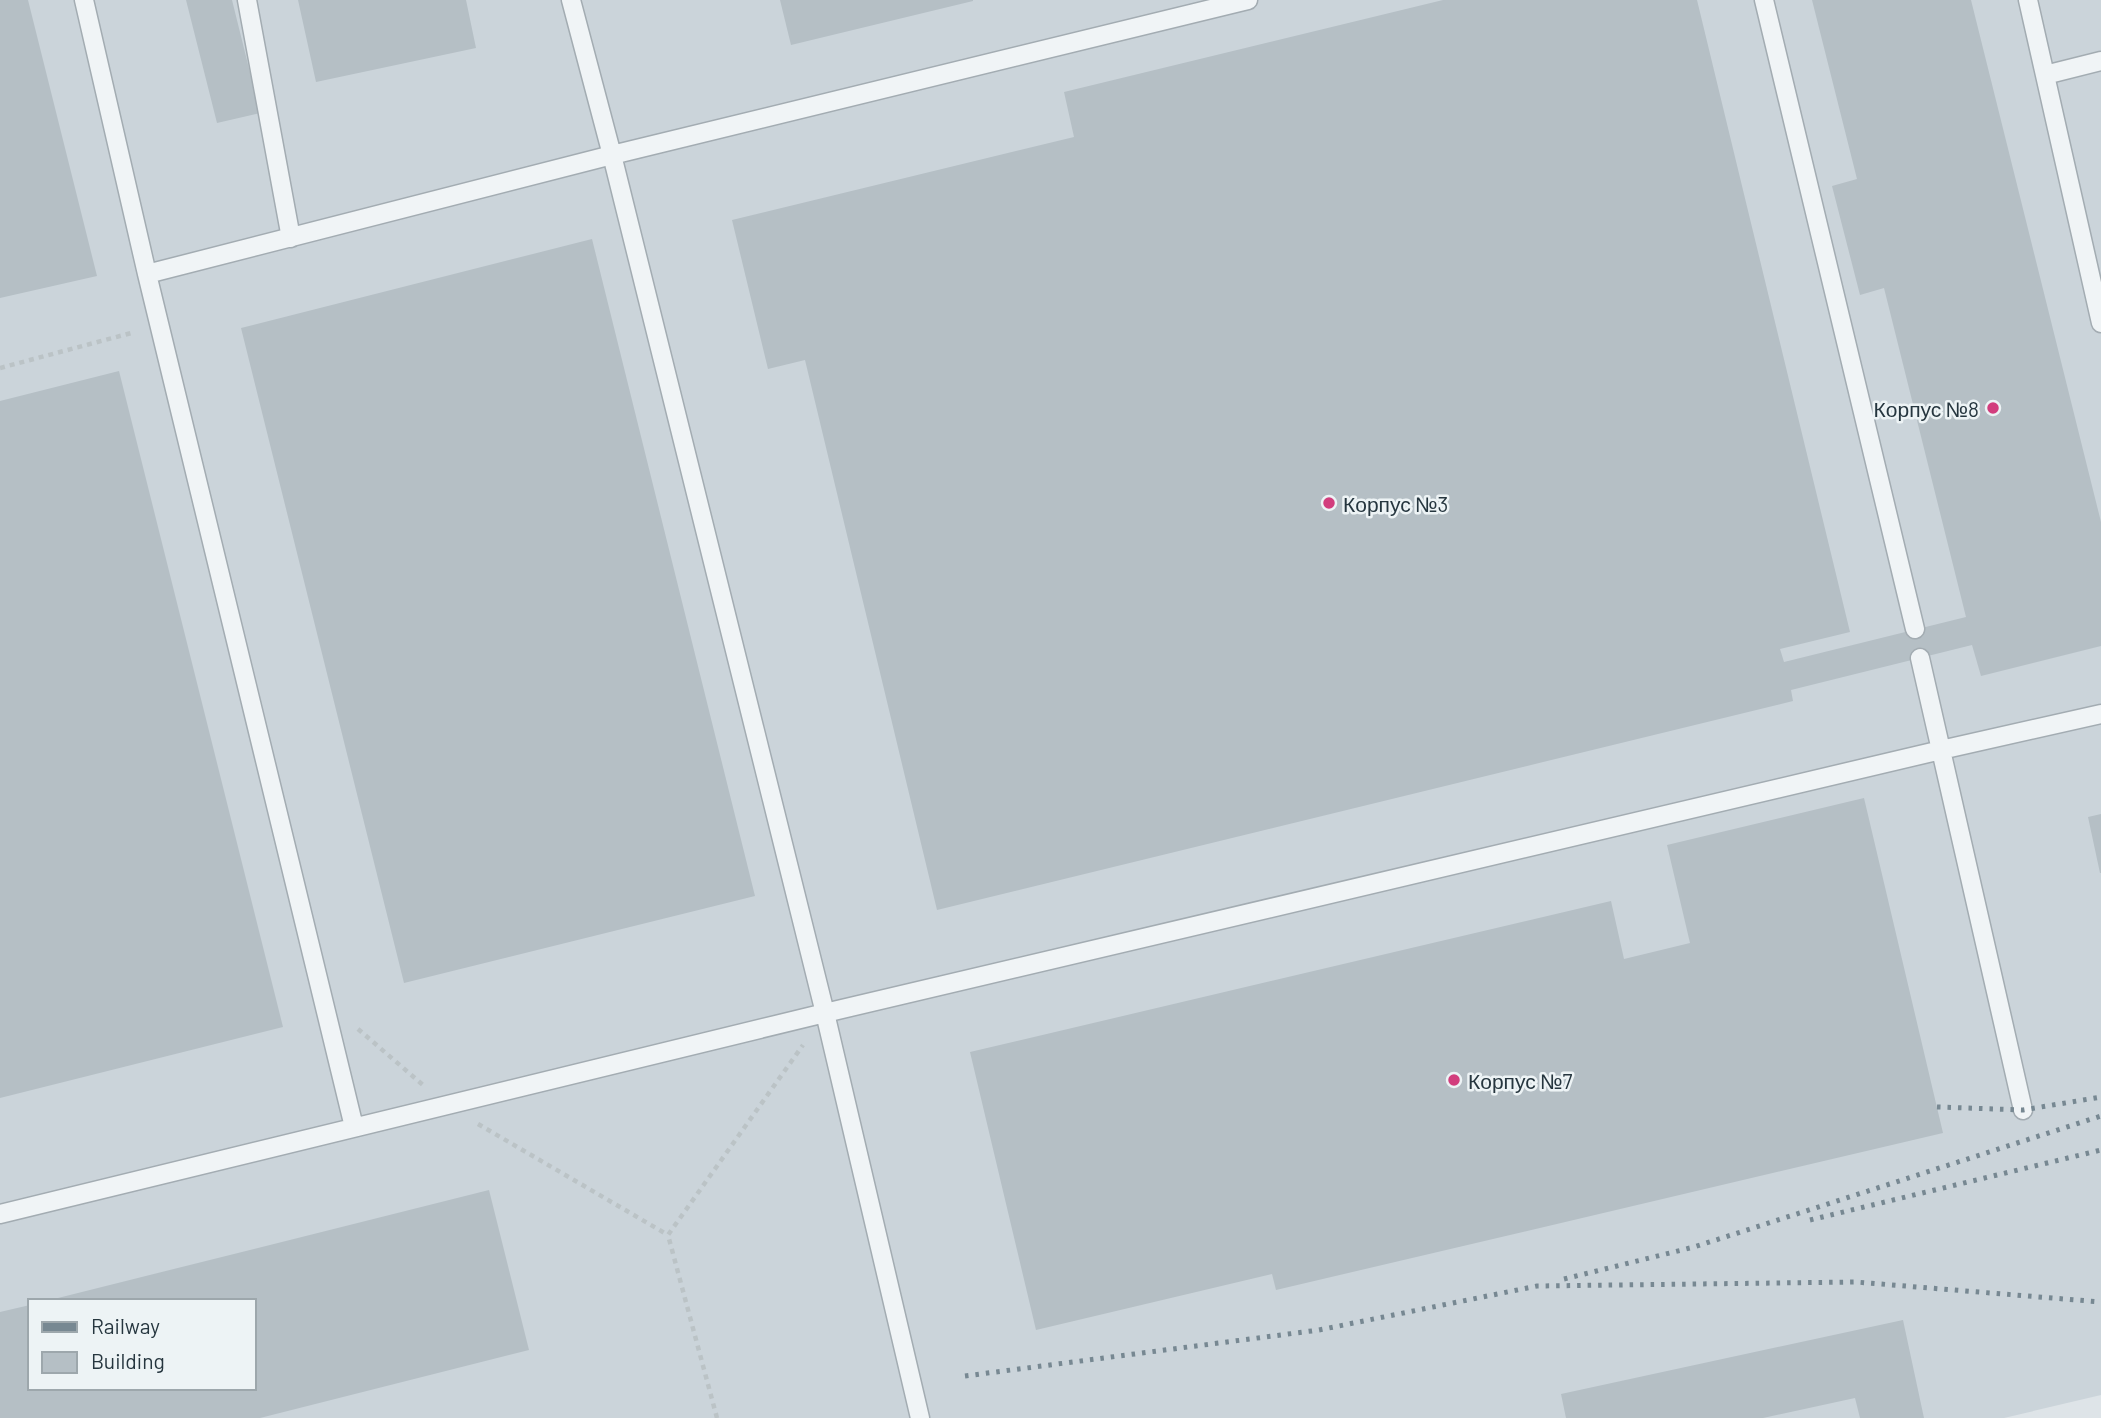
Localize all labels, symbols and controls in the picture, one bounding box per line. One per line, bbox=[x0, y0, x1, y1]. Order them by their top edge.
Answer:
place label: Корпус №8 bbox=[1874, 396, 1979, 421]
marker: Корпус №8 bbox=[1985, 400, 2001, 416]
place label: Корпус №3 bbox=[1343, 491, 1448, 516]
marker: Корпус №3 bbox=[1321, 495, 1337, 511]
place label: Корпус №7 bbox=[1468, 1068, 1572, 1093]
marker: Корпус №7 bbox=[1446, 1072, 1462, 1088]
legend bbox=[28, 1299, 256, 1390]
text: Railway bbox=[91, 1313, 160, 1338]
text: Building bbox=[91, 1348, 165, 1373]

